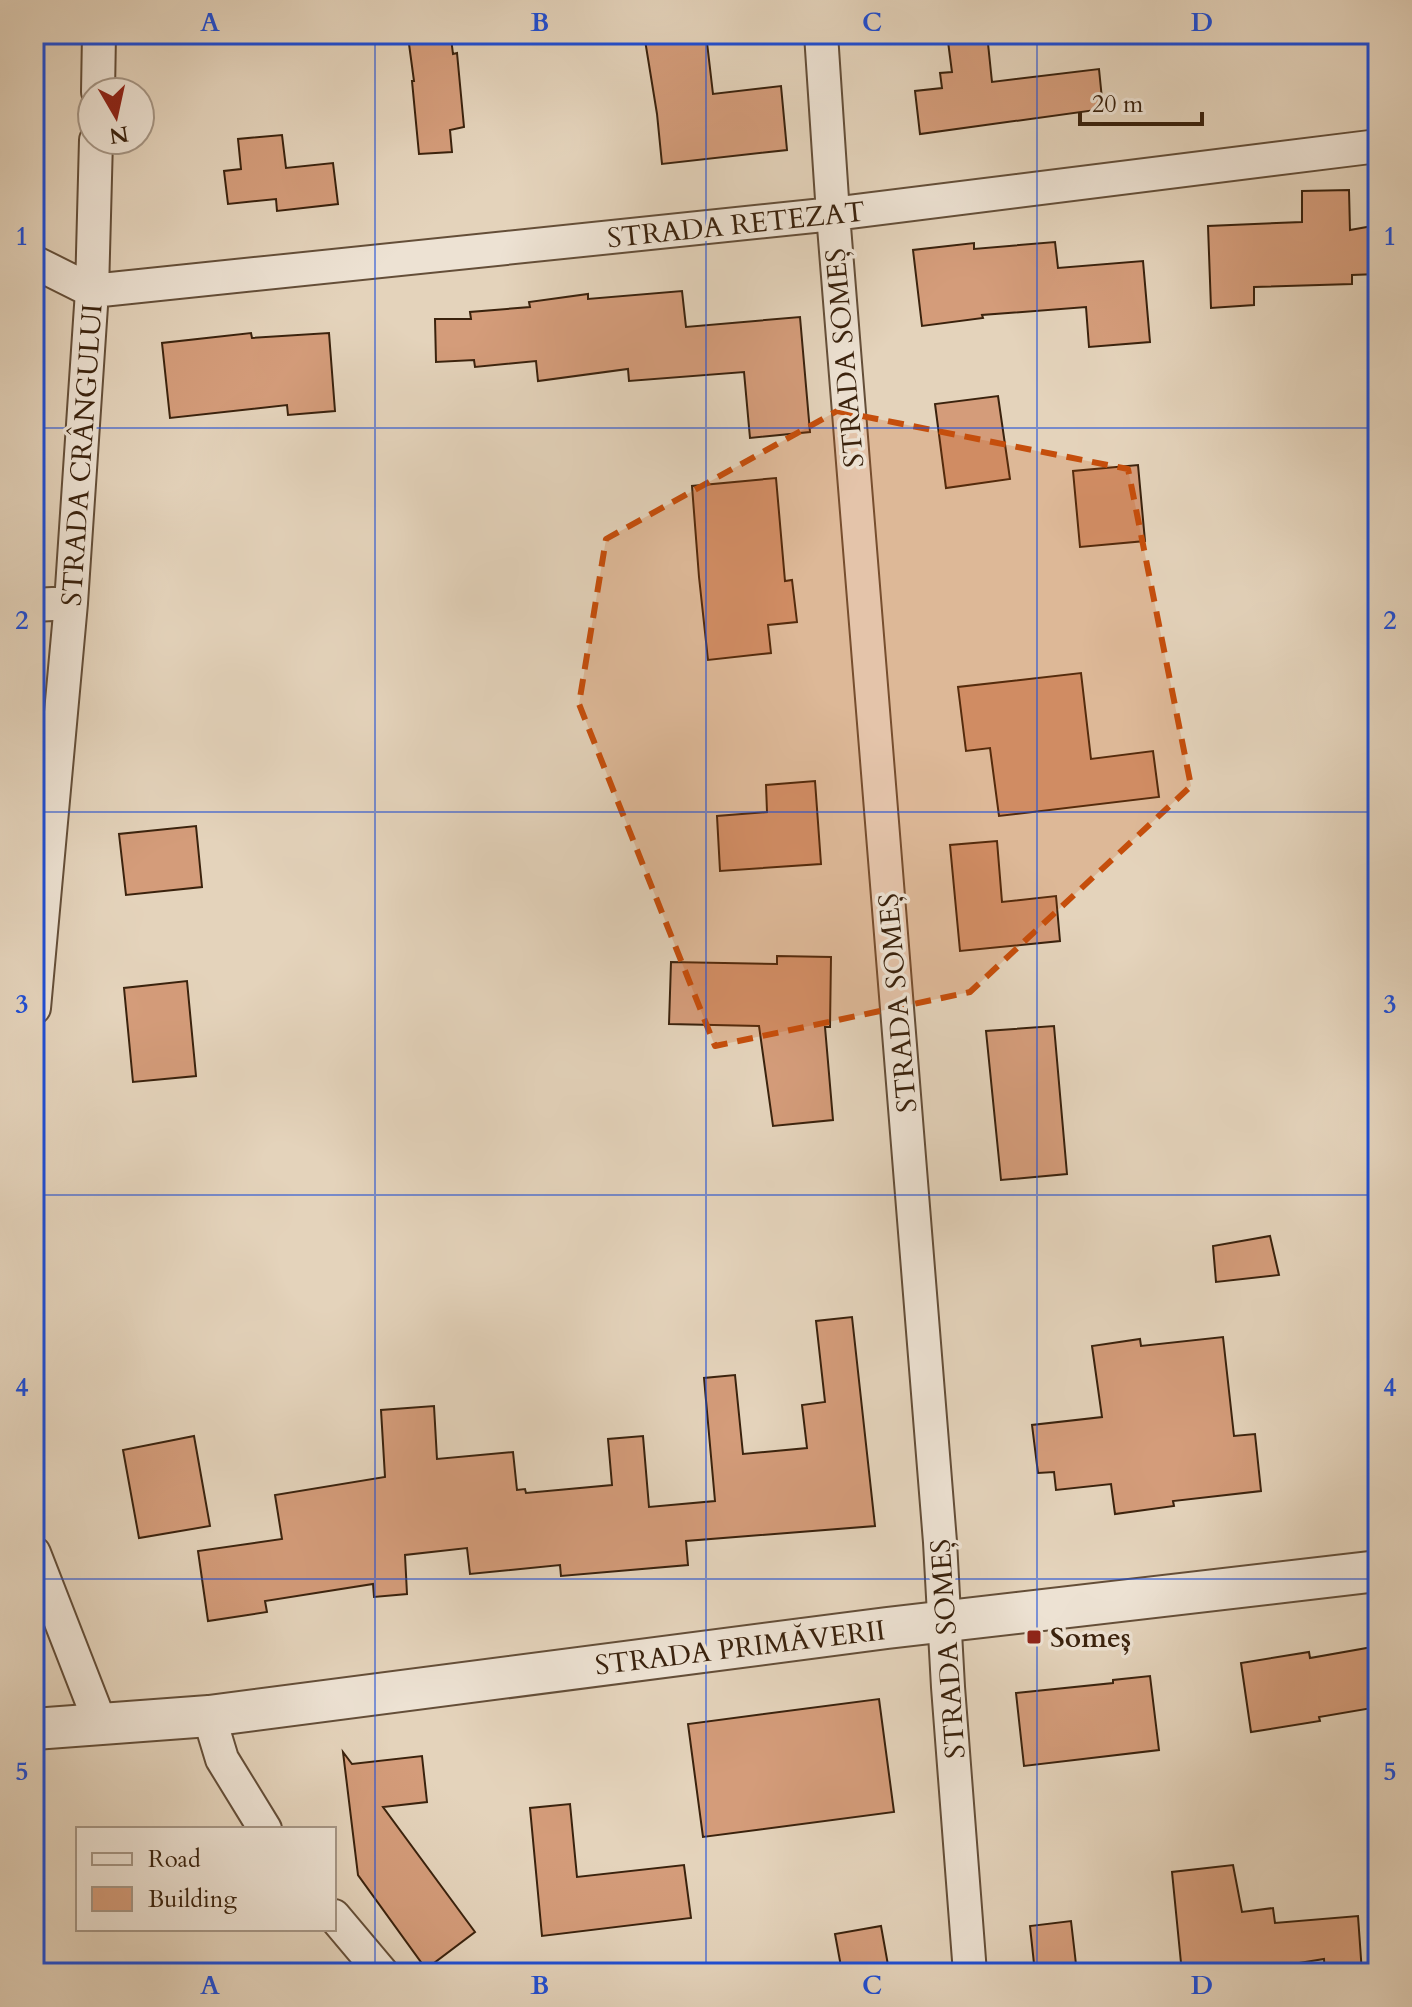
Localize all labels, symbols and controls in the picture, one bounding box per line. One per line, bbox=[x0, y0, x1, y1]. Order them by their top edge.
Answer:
text: A bbox=[200, 5, 220, 40]
text: B bbox=[531, 5, 549, 40]
text: C bbox=[862, 5, 882, 40]
text: D bbox=[1191, 5, 1213, 40]
north arrow bbox=[76, 76, 156, 156]
scale bar bbox=[1080, 76, 1202, 126]
text: 20 m bbox=[1092, 88, 1144, 121]
text: N bbox=[107, 118, 131, 151]
street label: STRADA RETEZAT bbox=[605, 193, 867, 257]
text: 1 bbox=[15, 219, 29, 254]
text: 1 bbox=[1383, 219, 1397, 254]
street label: STRADA SOMEȘ bbox=[816, 247, 874, 469]
street label: STRADA CRÂNGULUI bbox=[52, 303, 112, 608]
text: 2 bbox=[15, 603, 29, 638]
text: 2 bbox=[1383, 603, 1397, 638]
street label: STRADA SOMEȘ bbox=[869, 892, 927, 1114]
text: 3 bbox=[15, 987, 29, 1022]
text: 3 bbox=[1383, 987, 1397, 1022]
text: 4 bbox=[15, 1370, 29, 1405]
text: 4 bbox=[1383, 1370, 1397, 1405]
street label: STRADA SOMEȘ bbox=[921, 1538, 975, 1760]
street label: STRADA PRIMĂVERII bbox=[593, 1611, 887, 1685]
place label: Someș bbox=[1050, 1619, 1131, 1657]
marker: Someș bbox=[1025, 1628, 1043, 1646]
text: 5 bbox=[15, 1754, 29, 1789]
text: 5 bbox=[1383, 1754, 1397, 1789]
legend bbox=[76, 1827, 336, 1931]
text: Road bbox=[148, 1843, 201, 1876]
text: Building bbox=[148, 1883, 238, 1916]
text: A bbox=[200, 1968, 220, 2003]
text: B bbox=[531, 1968, 549, 2003]
text: C bbox=[862, 1968, 882, 2003]
text: D bbox=[1191, 1968, 1213, 2003]

